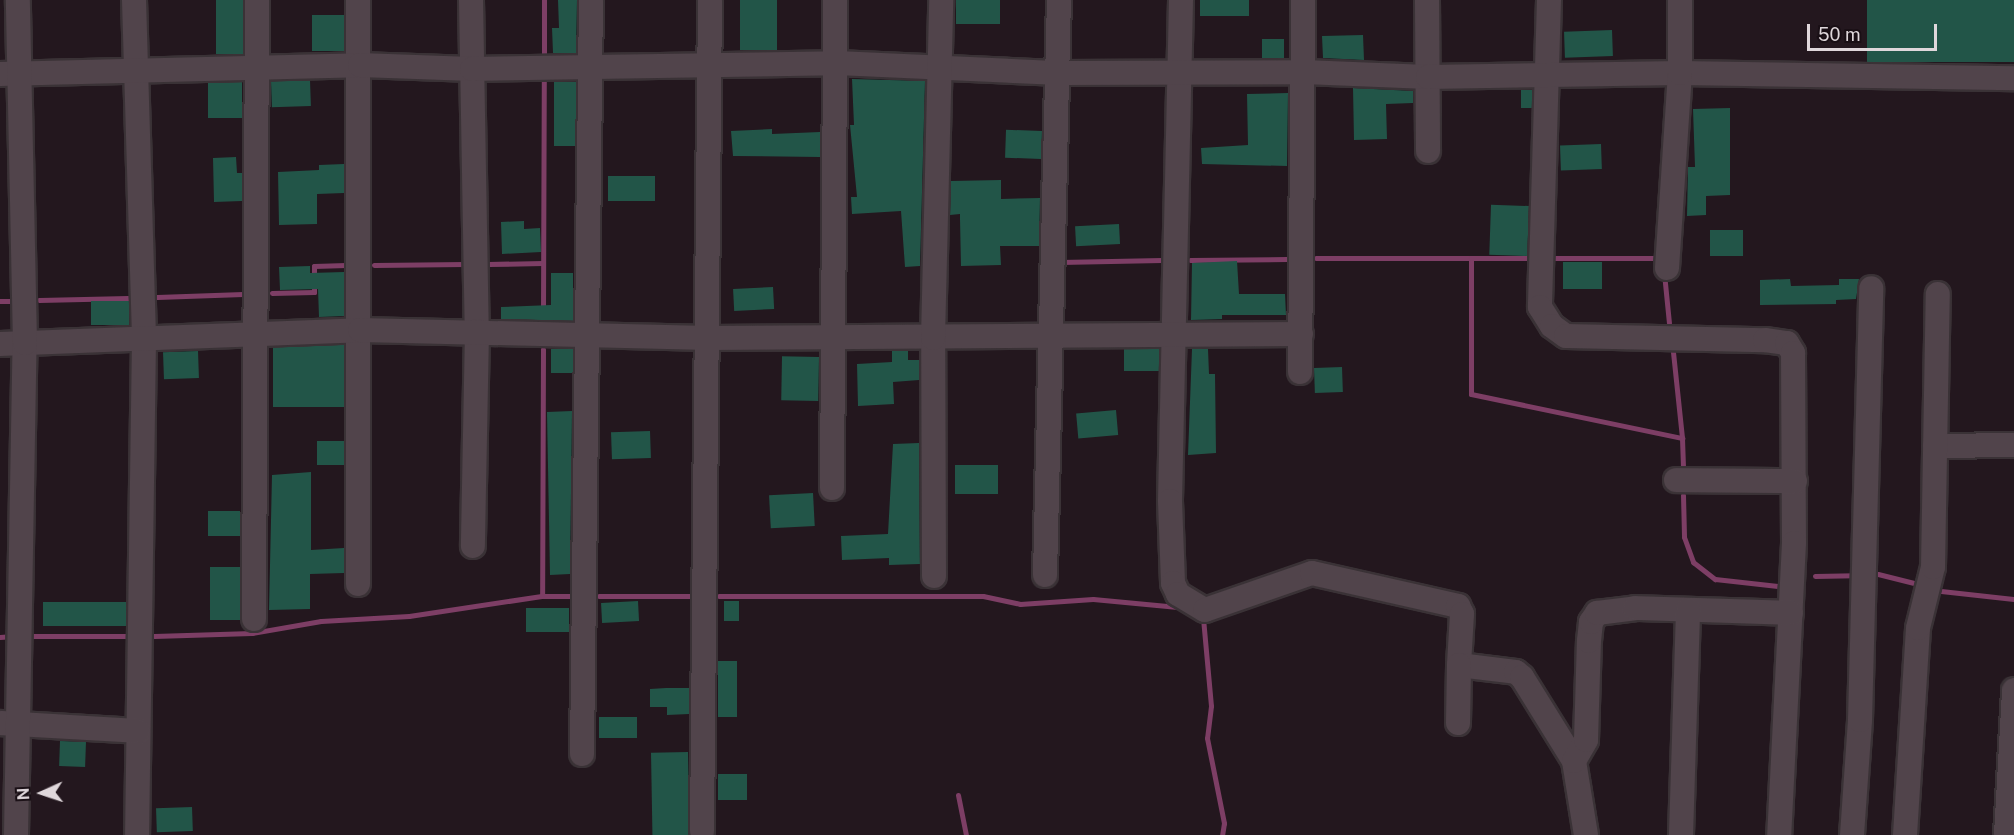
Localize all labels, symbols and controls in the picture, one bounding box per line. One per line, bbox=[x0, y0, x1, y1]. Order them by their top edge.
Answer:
scale bar bbox=[1810, 12, 1940, 50]
text: 50 m bbox=[1818, 24, 1861, 45]
north arrow bbox=[12, 763, 72, 823]
text: N bbox=[14, 787, 33, 801]

